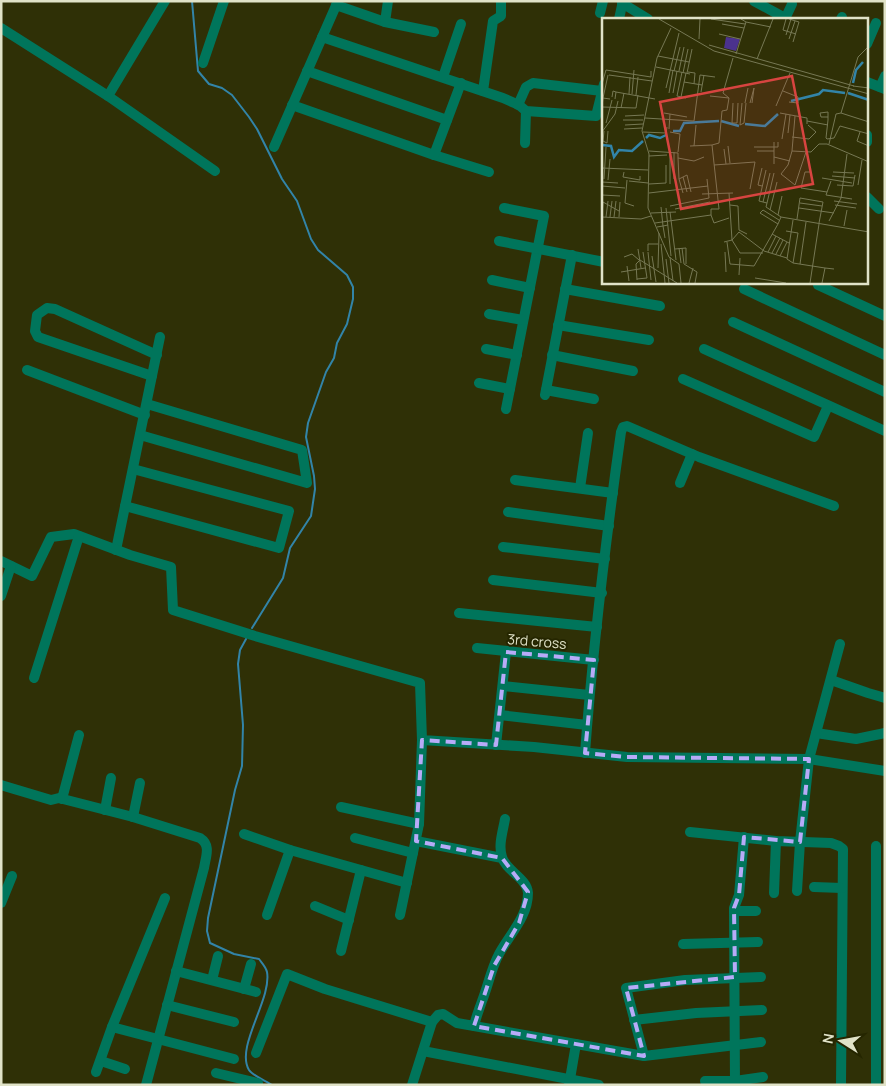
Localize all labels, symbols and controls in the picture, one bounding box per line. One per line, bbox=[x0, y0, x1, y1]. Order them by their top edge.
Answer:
inset map bbox=[602, 18, 868, 284]
street label: 3rd cross bbox=[507, 629, 567, 653]
north arrow bbox=[816, 1016, 866, 1066]
text: N bbox=[817, 1032, 838, 1045]

